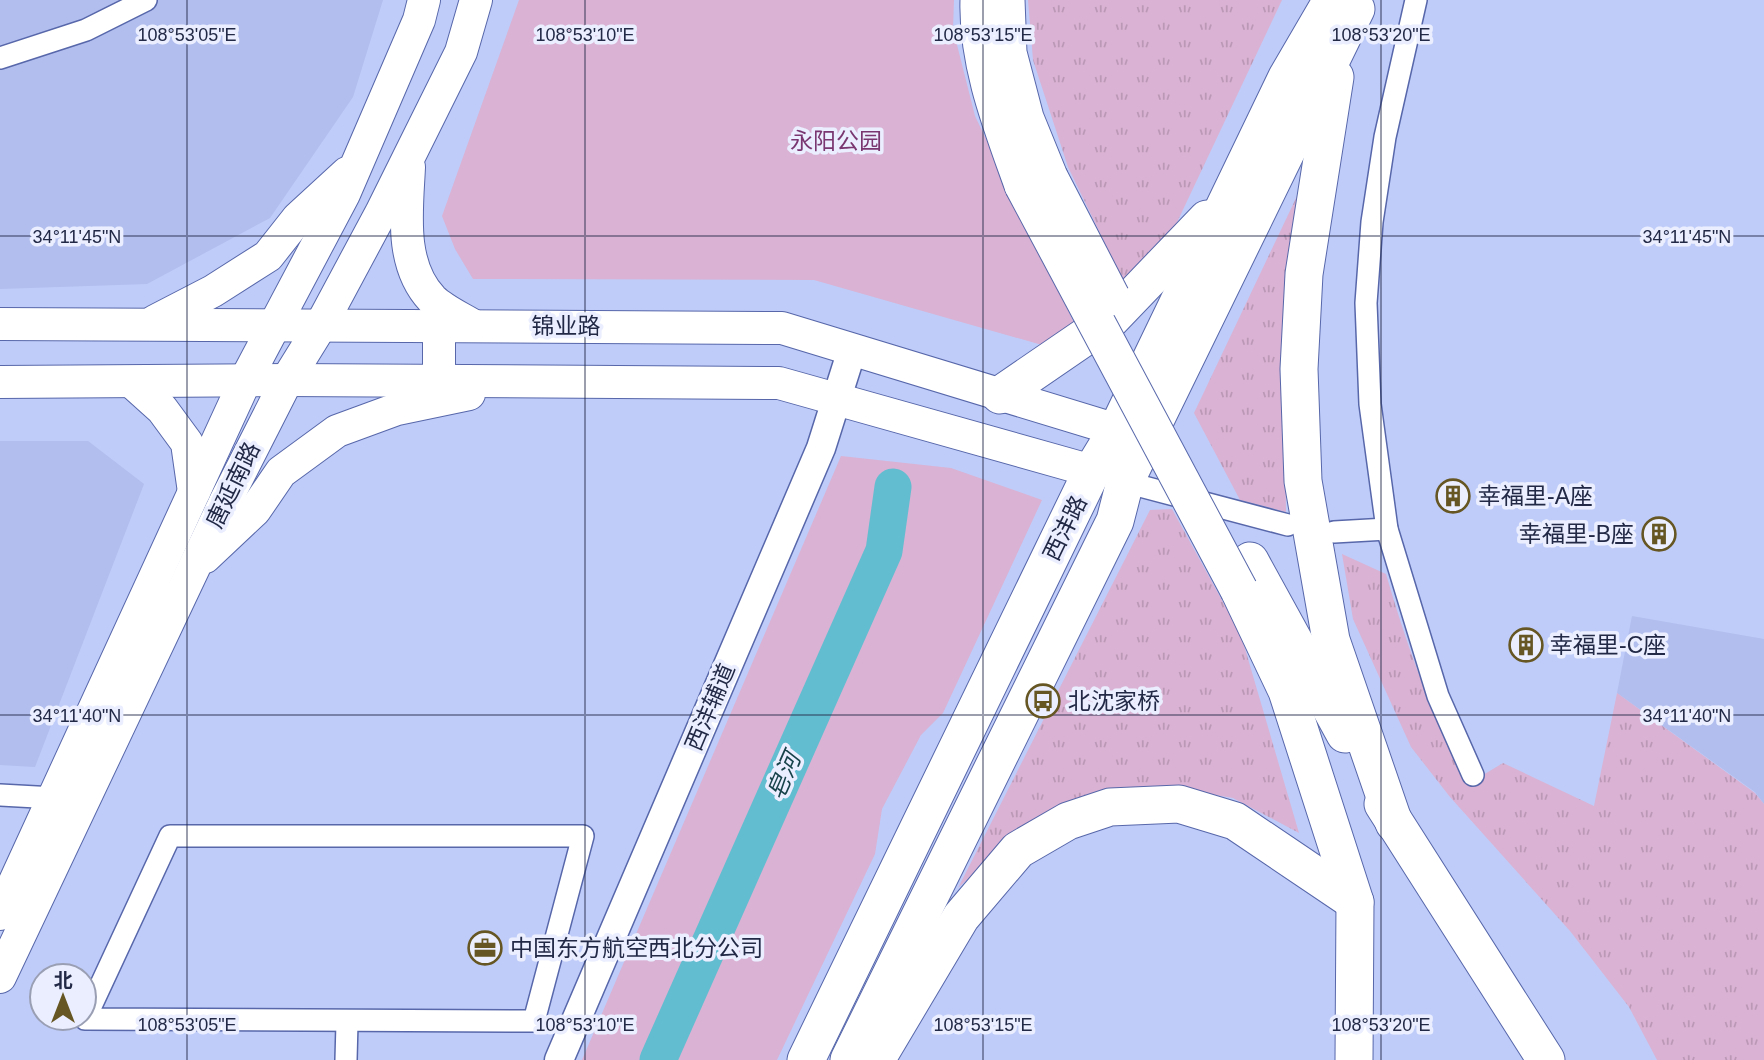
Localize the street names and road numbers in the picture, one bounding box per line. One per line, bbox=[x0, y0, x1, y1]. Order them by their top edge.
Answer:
street label: 锦业路 bbox=[532, 313, 601, 339]
street label: 唐延南路 bbox=[201, 438, 265, 532]
street label: 西沣路 bbox=[1038, 491, 1092, 565]
street label: 西沣辅道 bbox=[680, 660, 740, 754]

